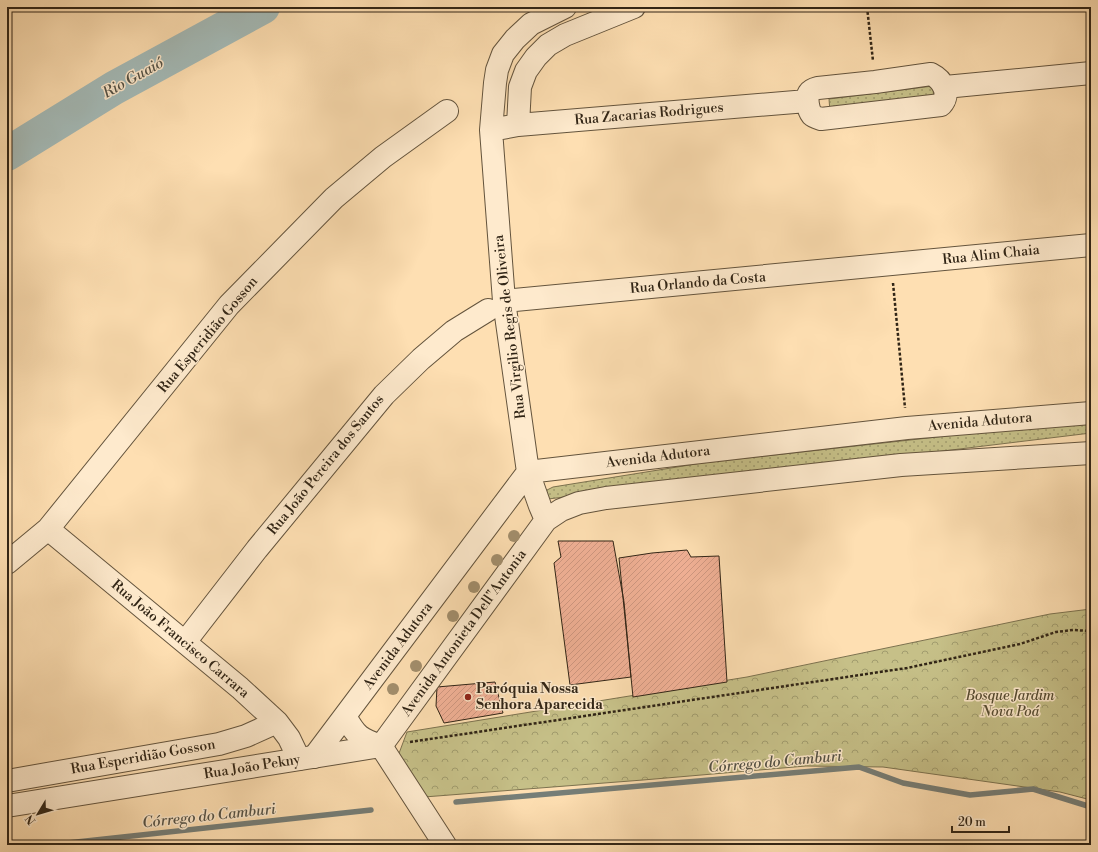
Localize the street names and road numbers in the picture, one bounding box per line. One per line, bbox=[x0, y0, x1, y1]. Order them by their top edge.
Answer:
street label: Rua Zacarias Rodrigues bbox=[574, 99, 724, 129]
street label: Rua Virgilio Regis de Oliveira bbox=[490, 233, 530, 420]
street label: Rua Alim Chaia bbox=[941, 241, 1042, 269]
street label: Rua Orlando da Costa bbox=[629, 268, 768, 298]
street label: Rua Esperidião Gosson bbox=[154, 273, 262, 397]
street label: Rua João Pereira dos Santos bbox=[264, 391, 388, 539]
street label: Avenida Adutora bbox=[926, 408, 1034, 436]
street label: Avenida Adutora bbox=[604, 442, 712, 472]
street label: Avenida Antonieta Dell"Antonia bbox=[397, 545, 531, 721]
street label: Rua João Francisco Carrara bbox=[107, 576, 253, 703]
street label: Avenida Adutora bbox=[359, 598, 437, 694]
street label: Rua Esperidião Gosson bbox=[69, 735, 217, 779]
street label: Rua João Pekny bbox=[202, 750, 302, 784]

